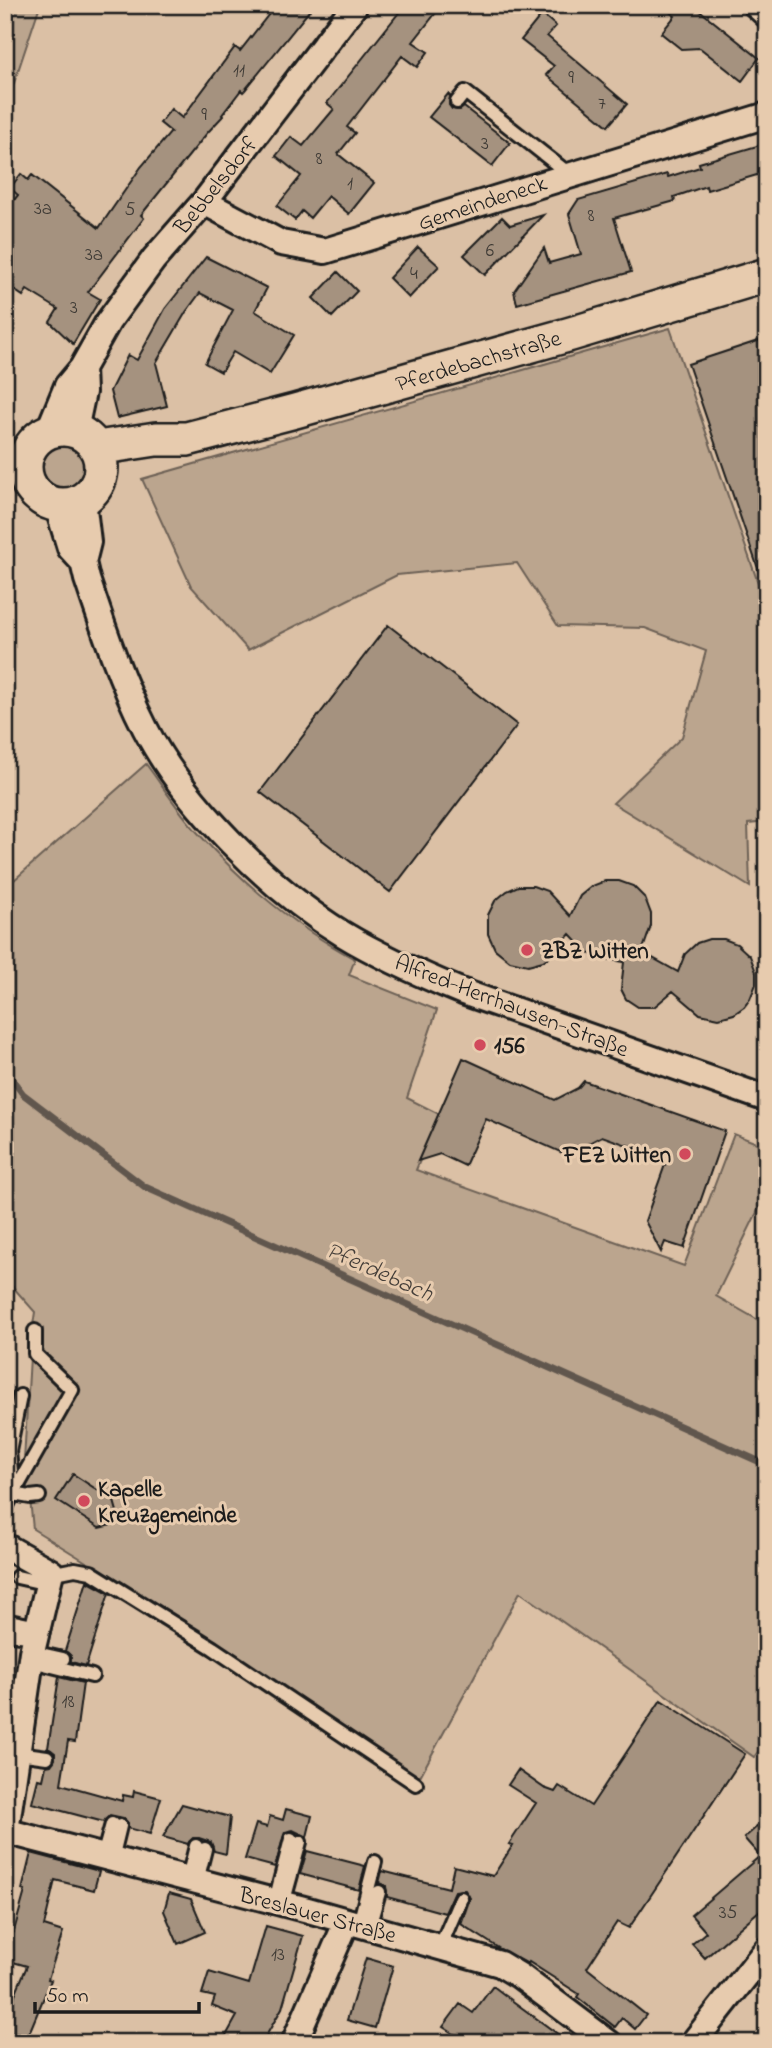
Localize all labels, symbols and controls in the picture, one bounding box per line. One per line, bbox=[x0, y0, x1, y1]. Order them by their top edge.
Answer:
house number: 11 bbox=[233, 58, 245, 85]
house number: 9 bbox=[568, 65, 574, 92]
house number: 7 bbox=[598, 91, 606, 118]
house number: 9 bbox=[201, 102, 207, 129]
street label: Bebbelsdorf bbox=[166, 130, 267, 244]
house number: 3 bbox=[481, 131, 489, 158]
house number: 8 bbox=[315, 146, 323, 173]
street label: Gemeindeneck bbox=[414, 168, 552, 241]
house number: 1 bbox=[347, 171, 353, 198]
house number: 3a bbox=[34, 196, 52, 223]
house number: 5 bbox=[125, 197, 136, 224]
house number: 8 bbox=[587, 203, 595, 230]
house number: 6 bbox=[486, 238, 494, 265]
house number: 3a bbox=[85, 242, 103, 269]
house number: 4 bbox=[410, 261, 418, 288]
house number: 3 bbox=[70, 295, 78, 322]
street label: Pferdebachstraße bbox=[392, 323, 566, 402]
place label: ZBZ Witten bbox=[541, 936, 649, 969]
marker: ZBZ Witten bbox=[519, 942, 535, 958]
street label: Alfred-Herrhausen-Straße bbox=[390, 948, 633, 1067]
place label: 156 bbox=[494, 1031, 525, 1064]
marker: 156 bbox=[472, 1037, 488, 1053]
place label: FEZ Witten bbox=[562, 1140, 671, 1173]
marker: FEZ Witten bbox=[677, 1146, 693, 1162]
water label: Pferdebach bbox=[320, 1234, 439, 1313]
place label: Kapelle Kreuzgemeinde bbox=[98, 1474, 238, 1535]
marker: Kapelle Kreuzgemeinde bbox=[76, 1493, 92, 1509]
house number: 18 bbox=[61, 1689, 75, 1716]
street label: Breslauer Straße bbox=[234, 1879, 400, 1953]
house number: 35 bbox=[719, 1900, 737, 1927]
house number: 13 bbox=[271, 1942, 285, 1969]
scale bar bbox=[35, 1971, 200, 2015]
text: 50 m bbox=[46, 1982, 89, 2012]

